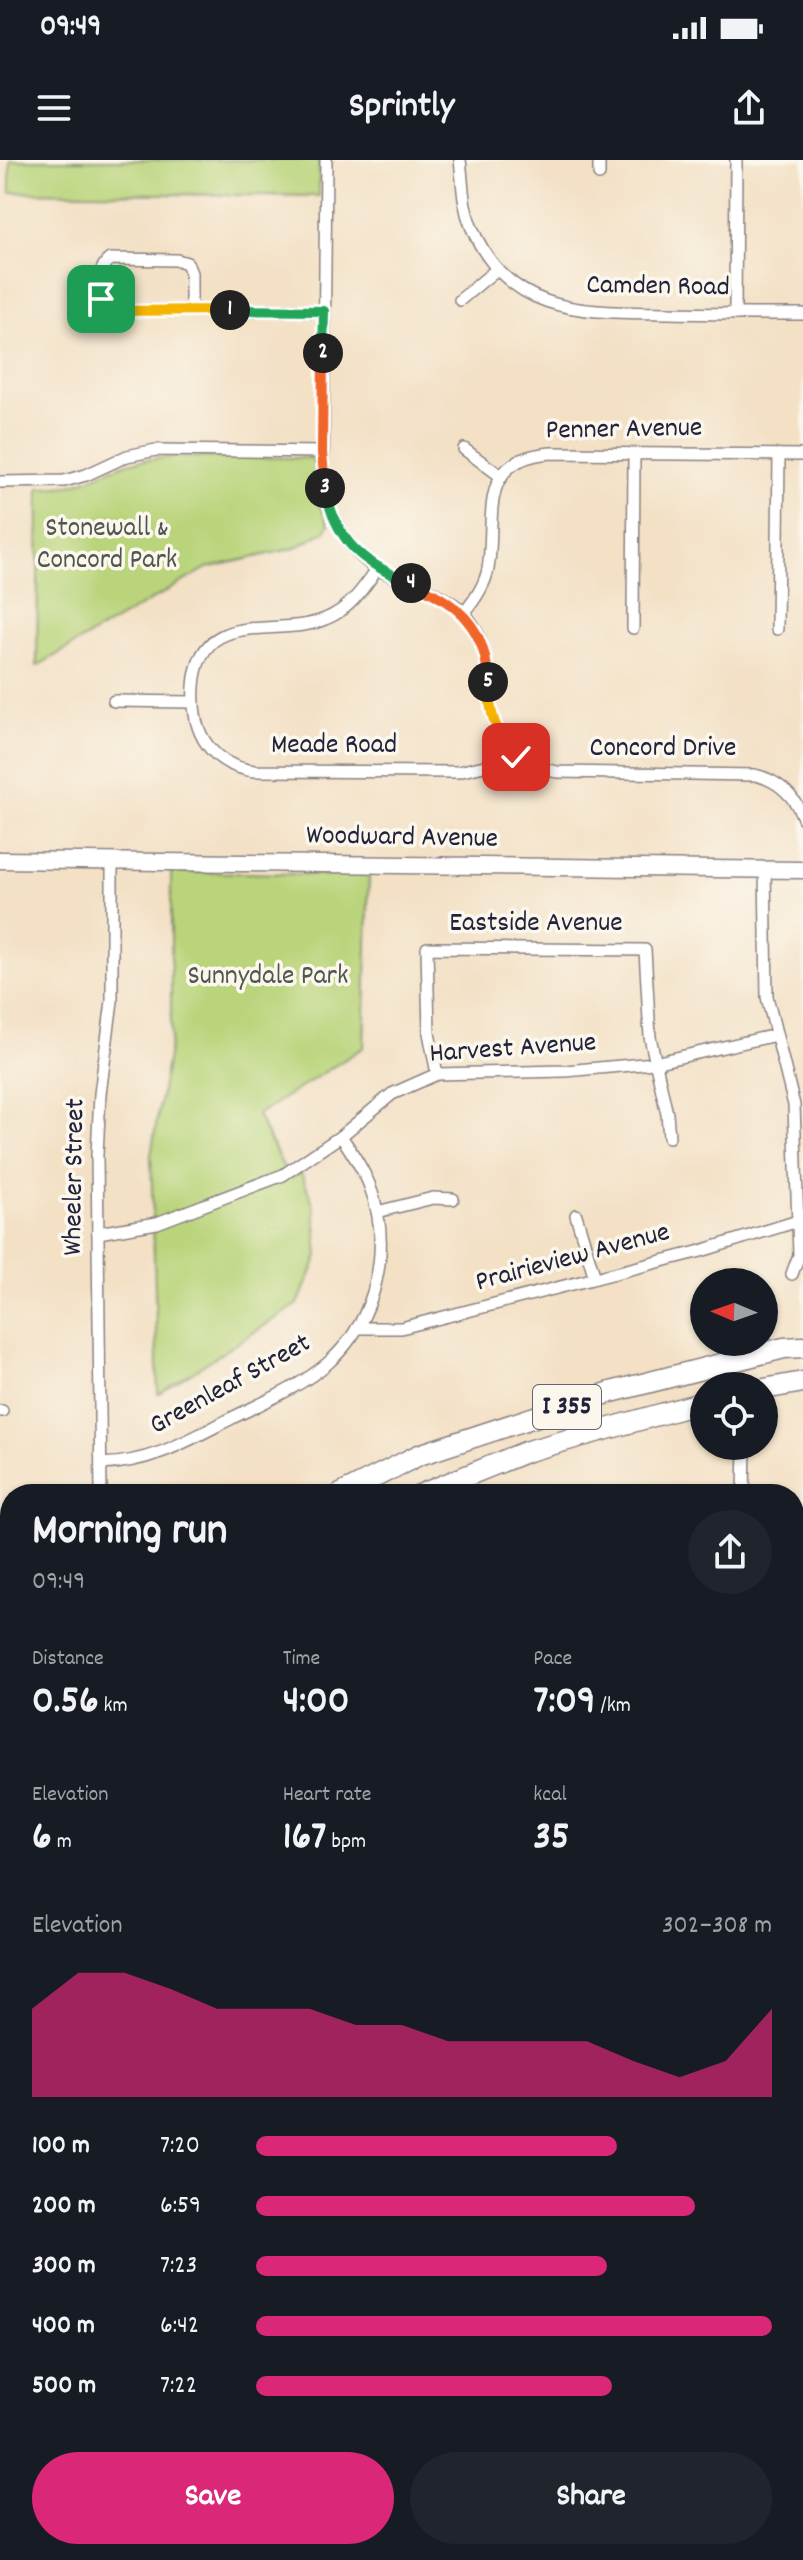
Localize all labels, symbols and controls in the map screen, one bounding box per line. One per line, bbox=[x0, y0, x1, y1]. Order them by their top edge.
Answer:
text: 09:49 bbox=[40, 7, 101, 50]
text: Sprintly bbox=[349, 82, 454, 134]
icon: menu bbox=[32, 86, 76, 130]
icon: share bbox=[727, 86, 771, 130]
pin bbox=[67, 265, 135, 333]
street label: Camden Road bbox=[586, 267, 730, 309]
icon: arrive bbox=[79, 277, 123, 321]
pin: 1 bbox=[210, 290, 250, 330]
text: 1 bbox=[228, 294, 232, 325]
pin: 2 bbox=[303, 333, 343, 373]
text: 2 bbox=[318, 337, 328, 368]
street label: Penner Avenue bbox=[545, 410, 703, 452]
pin: 3 bbox=[305, 468, 345, 508]
text: 3 bbox=[320, 472, 330, 503]
park label: Stonewall & Concord Park bbox=[37, 510, 177, 582]
pin: 4 bbox=[391, 563, 431, 603]
text: 4 bbox=[406, 567, 416, 598]
pin: 5 bbox=[468, 662, 508, 702]
text: 5 bbox=[483, 666, 493, 697]
pin bbox=[482, 723, 550, 791]
street label: Meade Road bbox=[271, 727, 397, 767]
street label: Concord Drive bbox=[590, 730, 736, 770]
icon: check bbox=[494, 735, 538, 779]
street label: Woodward Avenue bbox=[306, 817, 498, 861]
street label: Eastside Avenue bbox=[449, 905, 623, 945]
park label: Sunnydale Park bbox=[187, 958, 349, 998]
street label: Harvest Avenue bbox=[428, 1024, 598, 1076]
street label: Wheeler Street bbox=[55, 1098, 97, 1256]
street label: Prairieview Avenue bbox=[472, 1214, 674, 1304]
north arrow bbox=[690, 1268, 778, 1356]
map controls bbox=[690, 1268, 778, 1460]
street label: Greenleaf Street bbox=[143, 1325, 319, 1447]
button: locate bbox=[690, 1372, 778, 1460]
road number: I 355 bbox=[533, 1385, 601, 1429]
text: Morning run bbox=[32, 1502, 227, 1565]
button: share bbox=[688, 1510, 772, 1594]
text: 09:49 bbox=[32, 1564, 85, 1601]
text: Distance bbox=[32, 1644, 104, 1675]
text: Time bbox=[283, 1644, 320, 1675]
text: Pace bbox=[533, 1644, 572, 1675]
text: 0.56 bbox=[32, 1675, 99, 1732]
text: 4:00 bbox=[283, 1675, 350, 1732]
text: 7:09 bbox=[533, 1675, 595, 1732]
text: km bbox=[99, 1691, 128, 1722]
text: /km bbox=[595, 1691, 631, 1722]
text: Elevation bbox=[32, 1780, 109, 1811]
text: Heart rate bbox=[283, 1780, 372, 1811]
text: kcal bbox=[533, 1780, 567, 1811]
text: 6 bbox=[32, 1811, 52, 1868]
text: 167 bbox=[283, 1811, 326, 1868]
text: 35 bbox=[533, 1811, 570, 1868]
text: m bbox=[52, 1827, 72, 1858]
text: bpm bbox=[326, 1827, 366, 1858]
text: Elevation bbox=[32, 1908, 122, 1945]
text: 302–308 m bbox=[662, 1908, 772, 1945]
text: 100 m bbox=[32, 2128, 90, 2165]
text: 7:20 bbox=[160, 2128, 200, 2165]
text: 200 m bbox=[32, 2188, 96, 2225]
text: 6:59 bbox=[160, 2188, 201, 2225]
text: 300 m bbox=[32, 2248, 96, 2285]
text: 7:23 bbox=[160, 2248, 197, 2285]
text: 400 m bbox=[32, 2308, 95, 2345]
text: 6:42 bbox=[160, 2308, 199, 2345]
text: 500 m bbox=[32, 2368, 96, 2405]
text: 7:22 bbox=[160, 2368, 197, 2405]
button: Save bbox=[32, 2452, 394, 2544]
button: Share bbox=[410, 2452, 772, 2544]

